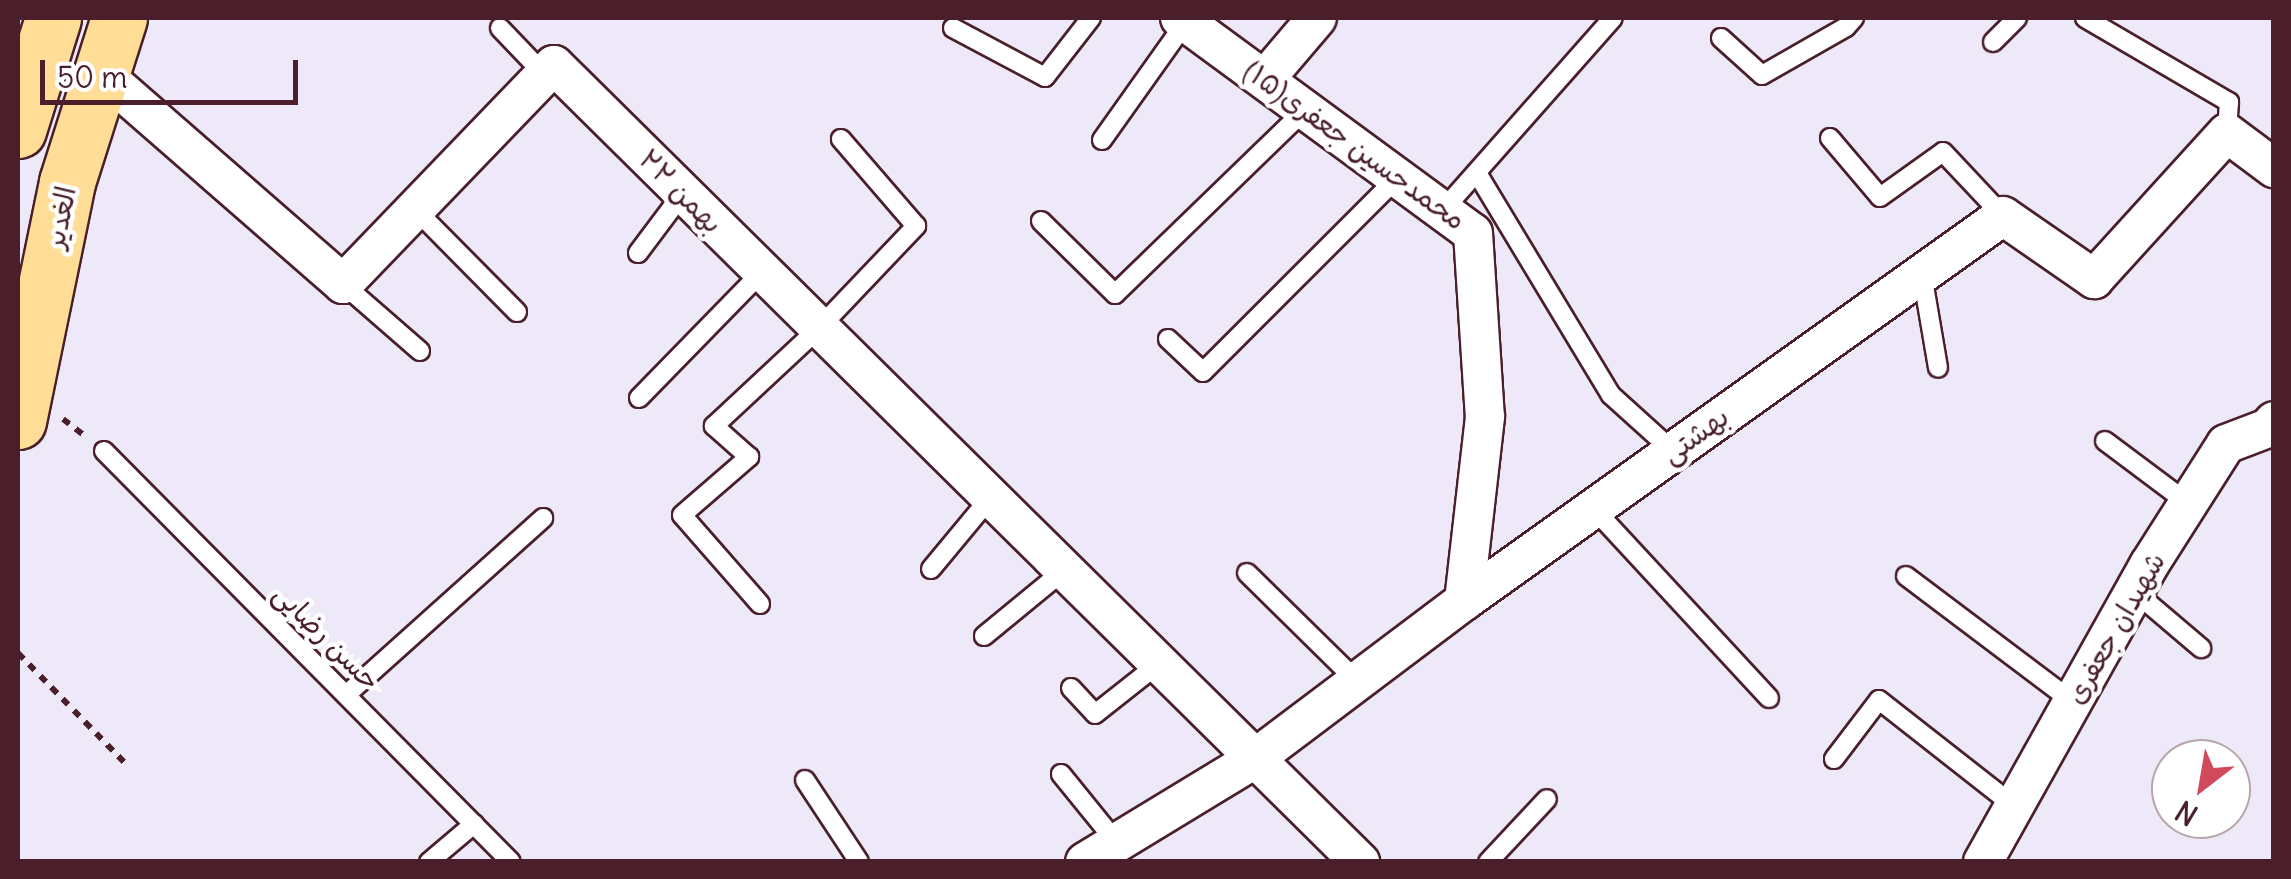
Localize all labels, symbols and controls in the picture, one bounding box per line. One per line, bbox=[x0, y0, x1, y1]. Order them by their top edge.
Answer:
scale bar bbox=[45, 40, 302, 102]
street label: محمدحسین جعفری(۱۵) bbox=[1238, 53, 1472, 237]
text: 50 m bbox=[57, 58, 127, 96]
street label: ۲۲ بهمن bbox=[632, 142, 730, 240]
street label: الغدیر bbox=[37, 183, 83, 251]
street label: بهشتی bbox=[1655, 399, 1735, 471]
street label: شهیدان جعفری bbox=[2058, 546, 2172, 710]
street label: حسن رضایی bbox=[267, 577, 387, 697]
north arrow bbox=[2151, 739, 2251, 839]
text: N bbox=[2169, 793, 2204, 833]

